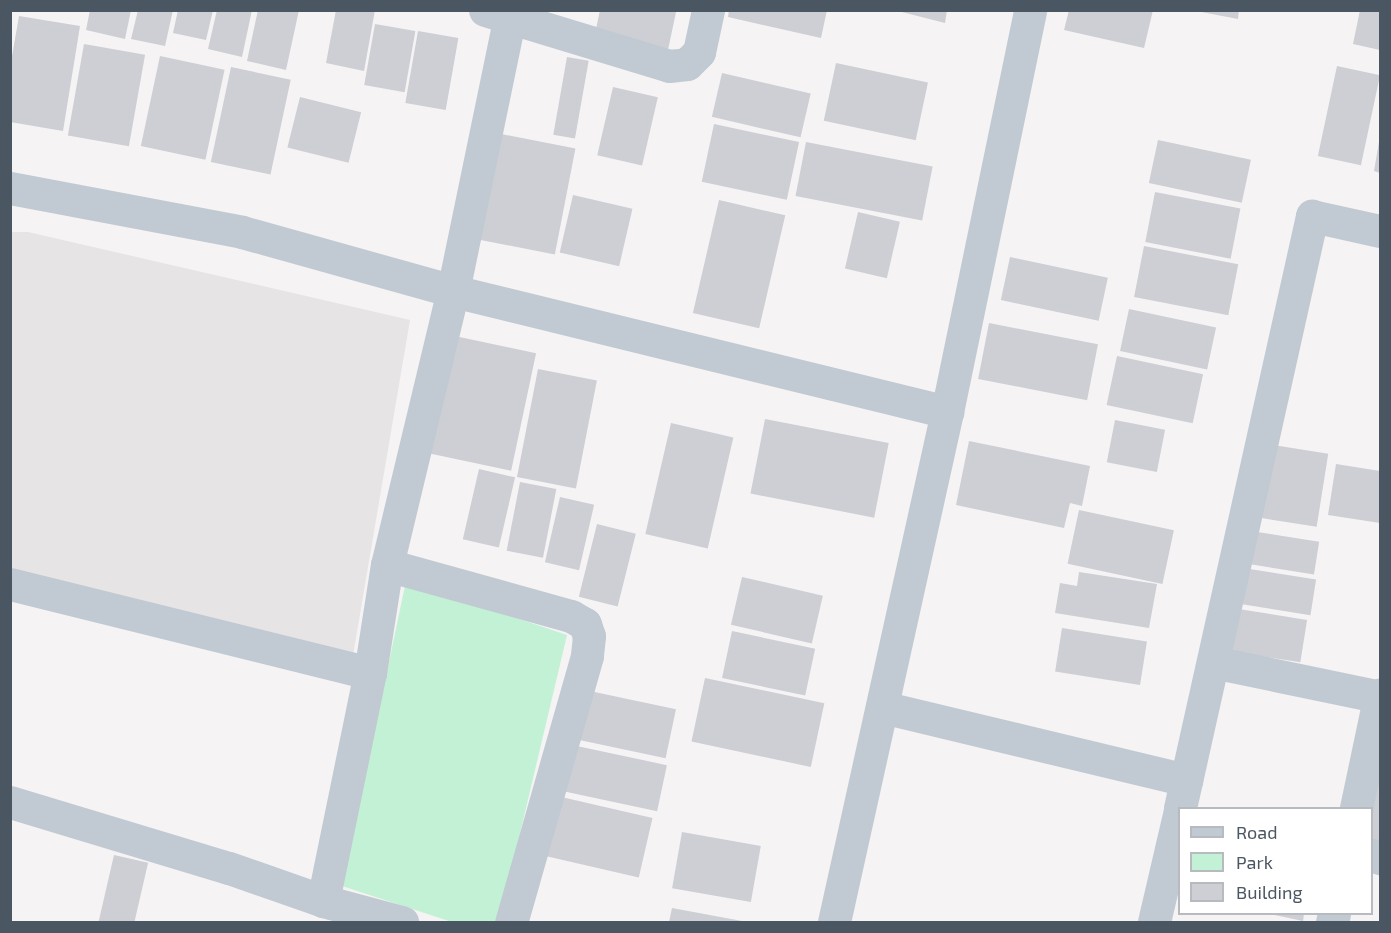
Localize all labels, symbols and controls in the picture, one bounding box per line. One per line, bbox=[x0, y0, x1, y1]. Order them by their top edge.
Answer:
legend bbox=[1178, 807, 1373, 915]
text: Road bbox=[1236, 821, 1277, 843]
text: Park bbox=[1236, 851, 1273, 873]
text: Building bbox=[1236, 881, 1303, 903]

